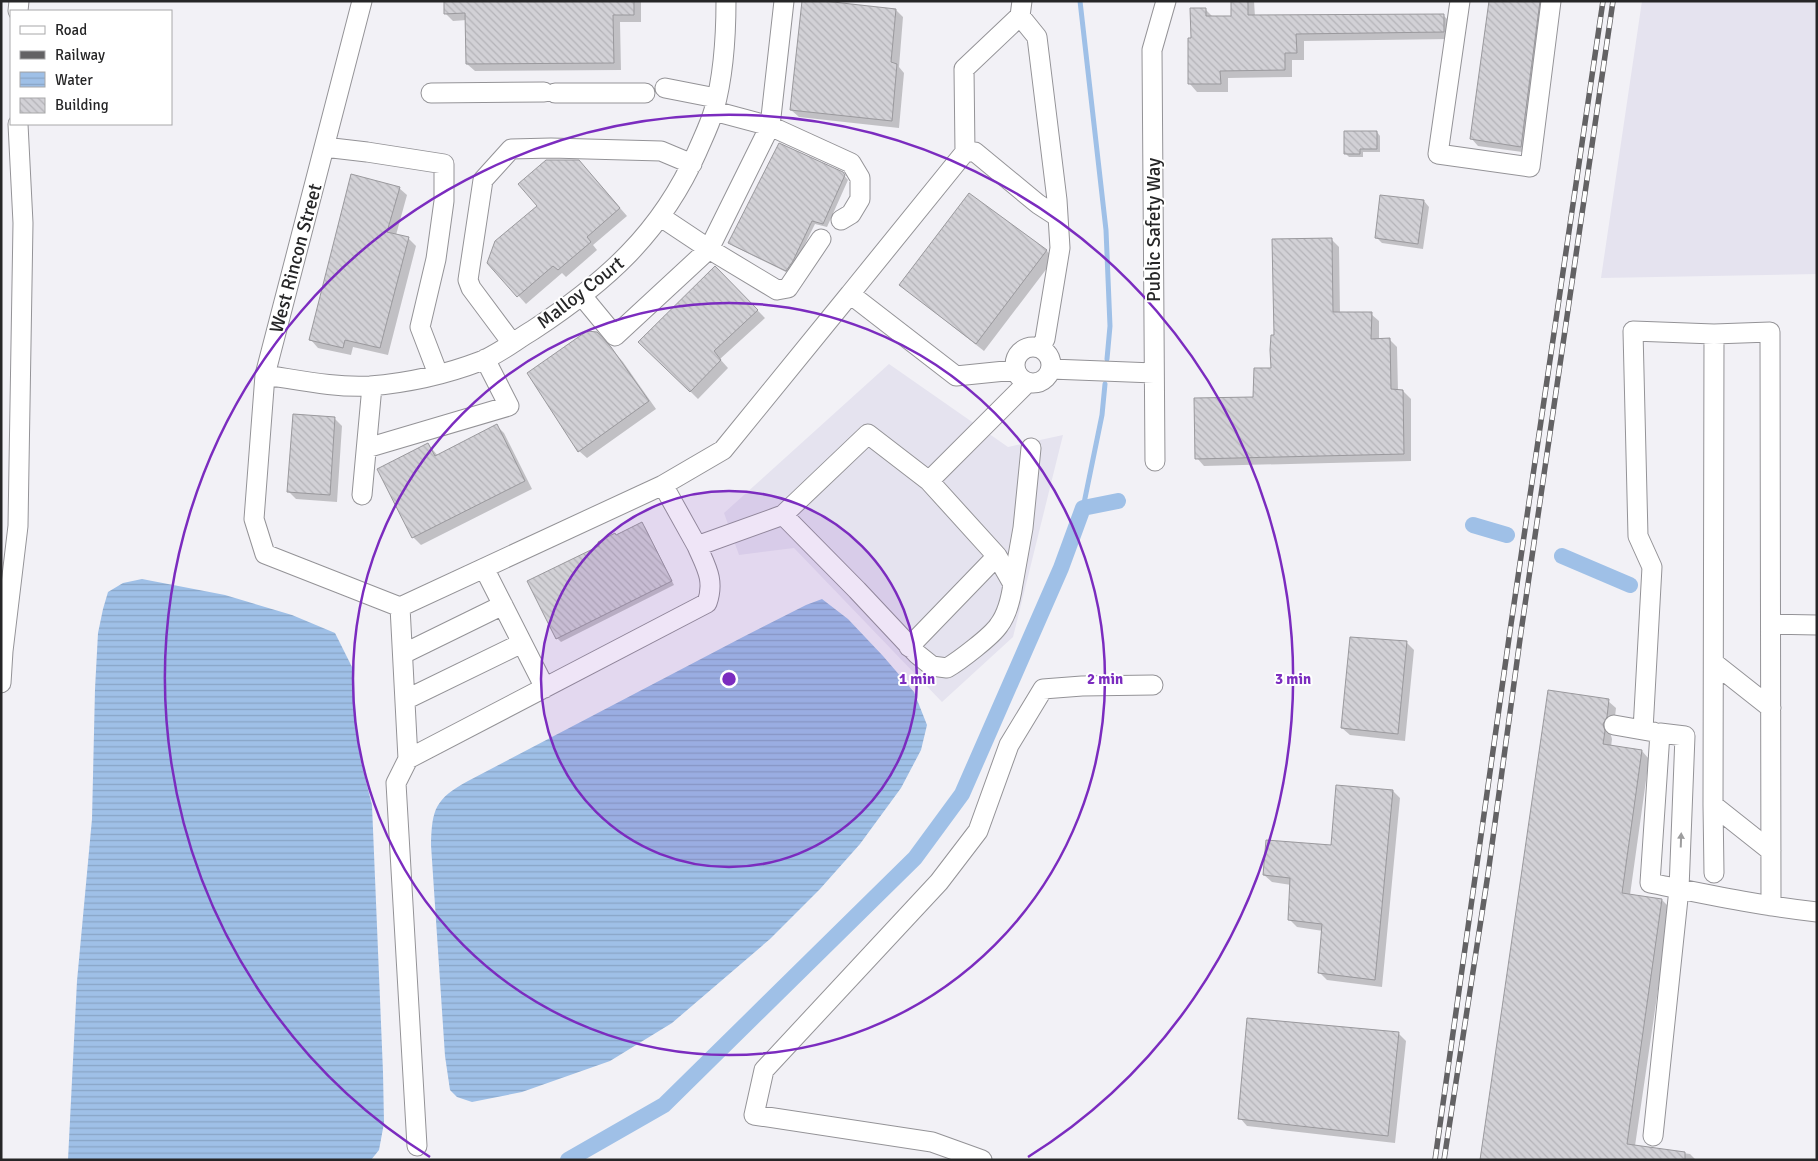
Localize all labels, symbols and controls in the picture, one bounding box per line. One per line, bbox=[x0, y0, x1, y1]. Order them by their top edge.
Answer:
legend bbox=[10, 10, 172, 125]
text: Road bbox=[55, 21, 87, 39]
text: Railway bbox=[55, 46, 105, 64]
text: Water bbox=[55, 71, 93, 89]
text: Building bbox=[55, 96, 109, 114]
street label: Public Safety Way bbox=[1142, 158, 1166, 302]
street label: West Rincon Street bbox=[264, 181, 328, 336]
street label: Malloy Court bbox=[532, 251, 629, 334]
centre of rings bbox=[720, 670, 738, 688]
text: 1 min bbox=[899, 670, 935, 688]
text: 2 min bbox=[1087, 670, 1123, 688]
text: 3 min bbox=[1275, 670, 1311, 688]
one-way arrow bbox=[1677, 832, 1685, 848]

